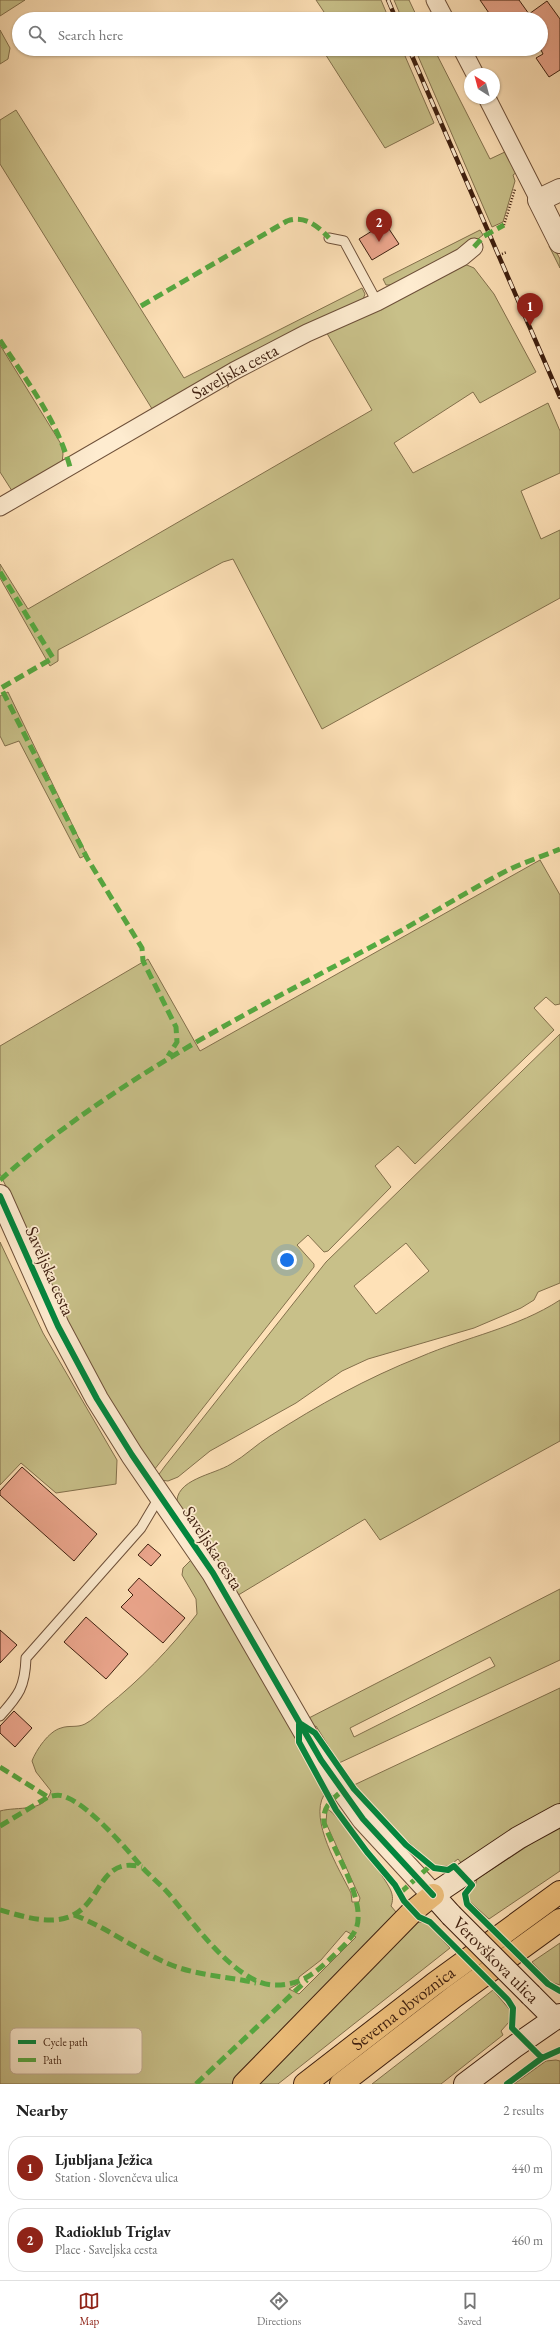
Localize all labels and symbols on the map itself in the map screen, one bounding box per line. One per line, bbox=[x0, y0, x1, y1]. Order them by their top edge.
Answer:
north arrow bbox=[464, 68, 500, 104]
pin: 2 bbox=[366, 209, 392, 242]
pin: 1 bbox=[517, 293, 543, 326]
street label: Saveljska cesta bbox=[187, 338, 283, 404]
street label: Saveljska cesta bbox=[20, 1222, 81, 1320]
your location bbox=[277, 1250, 297, 1270]
street label: Saveljska cesta bbox=[178, 1501, 250, 1595]
street label: Verovškova ulica bbox=[448, 1911, 545, 2009]
street label: Severna obvoznica bbox=[346, 1960, 460, 2055]
legend bbox=[10, 2028, 142, 2074]
text: Cycle path bbox=[43, 2035, 88, 2049]
text: Path bbox=[43, 2053, 62, 2067]

